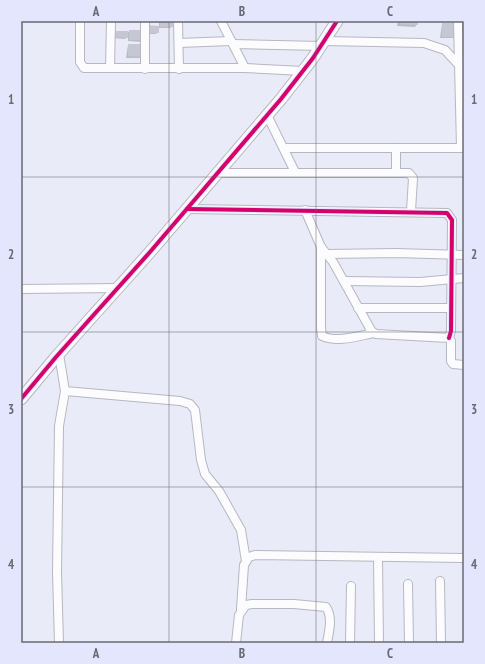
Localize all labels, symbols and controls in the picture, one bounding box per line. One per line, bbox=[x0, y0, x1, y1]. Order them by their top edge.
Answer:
text: A bbox=[92, 3, 100, 20]
text: B bbox=[239, 3, 245, 20]
text: C bbox=[387, 3, 393, 20]
text: 1 bbox=[8, 91, 14, 108]
text: 1 bbox=[471, 91, 477, 108]
text: 2 bbox=[8, 246, 14, 263]
text: 2 bbox=[471, 246, 477, 263]
text: 3 bbox=[8, 401, 14, 418]
text: 3 bbox=[471, 401, 477, 418]
text: 4 bbox=[8, 556, 15, 573]
text: 4 bbox=[471, 556, 478, 573]
text: A bbox=[92, 645, 100, 662]
text: B bbox=[239, 645, 245, 662]
text: C bbox=[387, 645, 393, 662]

